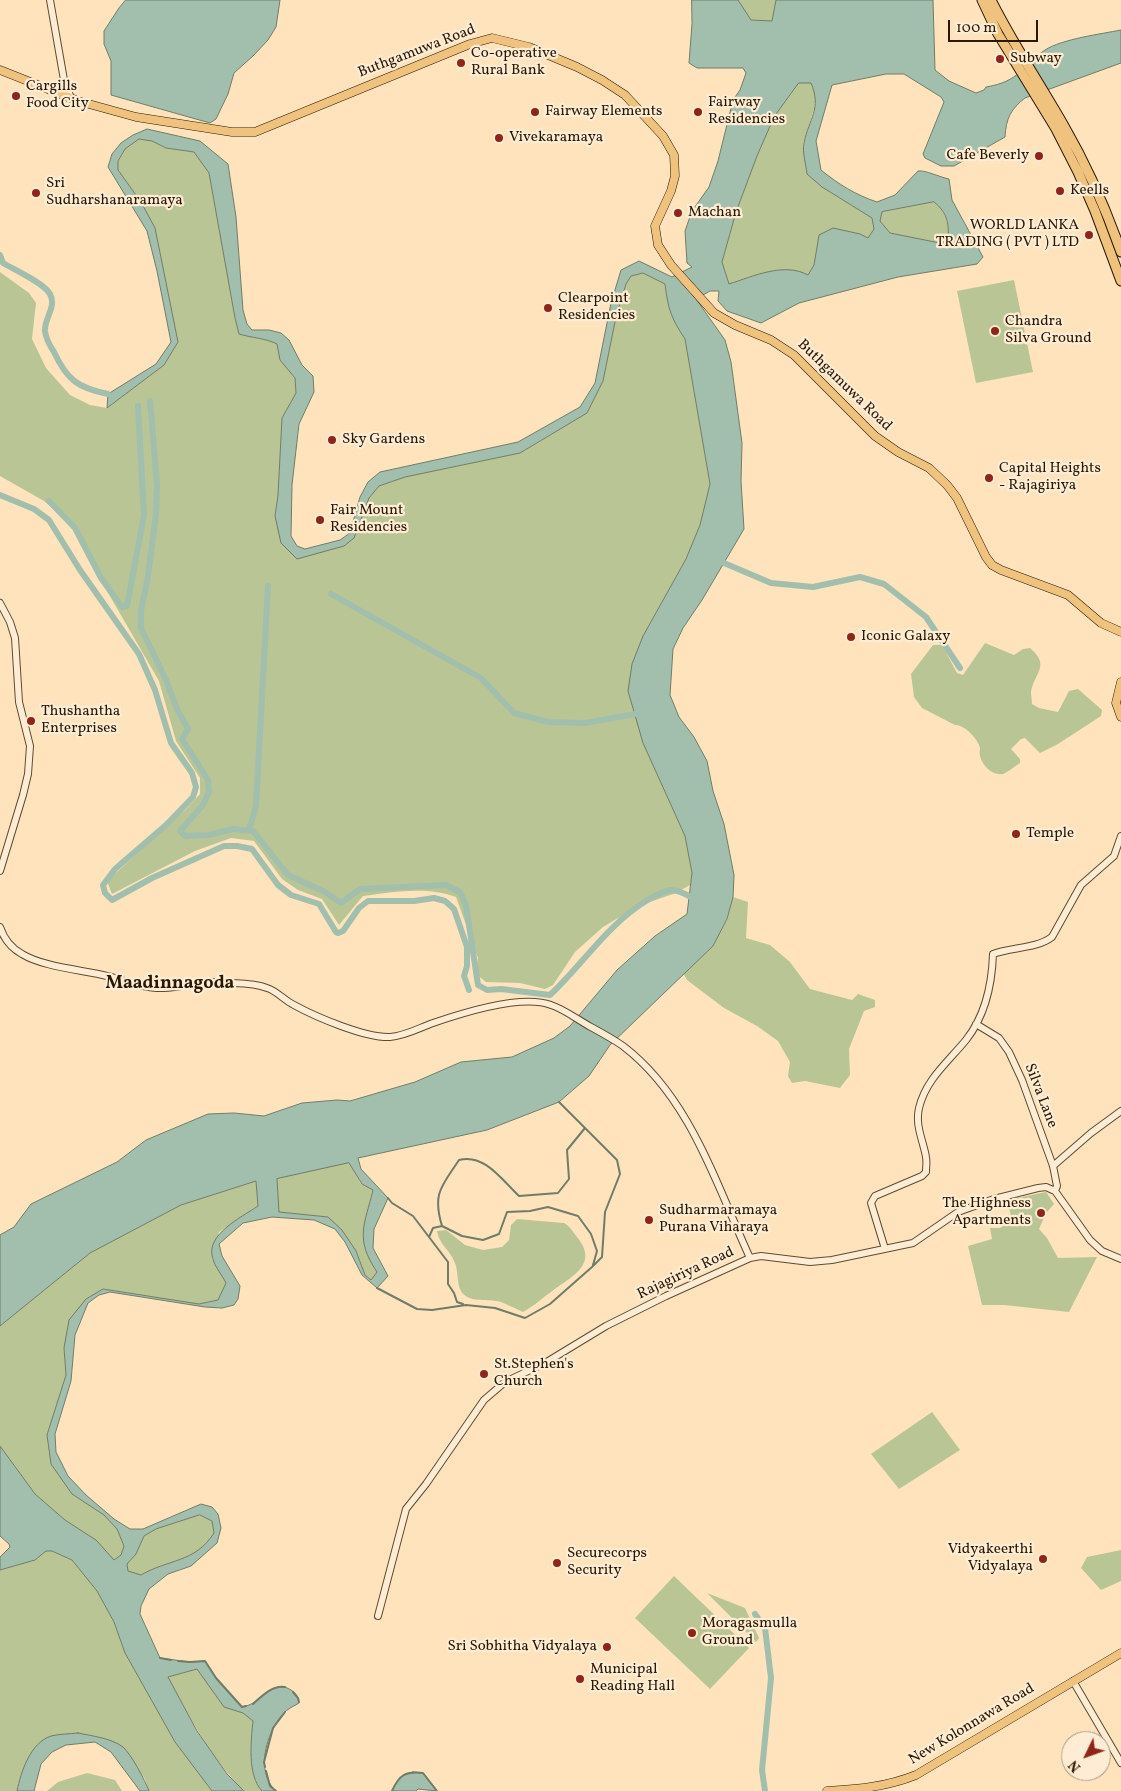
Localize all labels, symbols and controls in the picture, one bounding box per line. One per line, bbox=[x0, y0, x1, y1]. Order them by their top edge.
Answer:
scale bar bbox=[951, 10, 1041, 42]
text: 100 m bbox=[956, 18, 996, 39]
street label: Buthgamuwa Road bbox=[356, 21, 478, 83]
place label: Co-operative Rural Bank bbox=[471, 45, 557, 80]
place label: Subway bbox=[1010, 50, 1062, 68]
marker: Subway bbox=[994, 53, 1006, 65]
marker: Co-operative Rural Bank bbox=[455, 57, 467, 69]
place label: Cargills Food City bbox=[26, 78, 89, 113]
marker: Cargills Food City bbox=[10, 90, 22, 102]
place label: Fairway Residencies bbox=[708, 94, 785, 129]
place label: Fairway Elements bbox=[545, 103, 662, 121]
marker: Fairway Elements bbox=[529, 106, 541, 118]
marker: Fairway Residencies bbox=[692, 106, 704, 118]
place label: Vivekaramaya bbox=[509, 129, 603, 147]
marker: Vivekaramaya bbox=[493, 132, 505, 144]
place label: Cafe Beverly bbox=[946, 147, 1029, 165]
marker: Cafe Beverly bbox=[1033, 150, 1045, 162]
place label: Sri Sudharshanaramaya bbox=[46, 175, 183, 210]
place label: Keells bbox=[1070, 182, 1109, 200]
marker: Keells bbox=[1054, 185, 1066, 197]
marker: Sri Sudharshanaramaya bbox=[30, 187, 42, 199]
place label: Machan bbox=[688, 204, 741, 222]
marker: Machan bbox=[672, 207, 684, 219]
place label: WORLD LANKA TRADING ( PVT ) LTD bbox=[936, 217, 1079, 252]
marker: WORLD LANKA TRADING ( PVT ) LTD bbox=[1083, 229, 1095, 241]
place label: Clearpoint Residencies bbox=[558, 290, 635, 325]
marker: Clearpoint Residencies bbox=[542, 302, 554, 314]
place label: Chandra Silva Ground bbox=[1005, 313, 1092, 348]
marker: Chandra Silva Ground bbox=[989, 325, 1001, 337]
street label: Buthgamuwa Road bbox=[793, 336, 895, 436]
place label: Sky Gardens bbox=[342, 431, 425, 449]
marker: Sky Gardens bbox=[326, 434, 338, 446]
place label: Capital Heights - Rajagiriya bbox=[999, 460, 1101, 495]
marker: Capital Heights - Rajagiriya bbox=[983, 472, 995, 484]
place label: Fair Mount Residencies bbox=[330, 502, 407, 537]
marker: Fair Mount Residencies bbox=[314, 514, 326, 526]
place label: Iconic Galaxy bbox=[861, 628, 950, 646]
marker: Iconic Galaxy bbox=[845, 631, 857, 643]
place label: Thushantha Enterprises bbox=[41, 703, 120, 738]
marker: Thushantha Enterprises bbox=[25, 715, 37, 727]
place label: Temple bbox=[1026, 825, 1074, 843]
marker: Temple bbox=[1010, 828, 1022, 840]
district label: Maadinnagoda bbox=[106, 974, 234, 996]
street label: Silva Lane bbox=[1019, 1061, 1061, 1131]
place label: The Highness Apartments bbox=[942, 1195, 1031, 1230]
place label: Sudharmaramaya Purana Viharaya bbox=[659, 1202, 777, 1237]
marker: The Highness Apartments bbox=[1035, 1207, 1047, 1219]
marker: Sudharmaramaya Purana Viharaya bbox=[643, 1214, 655, 1226]
street label: Rajagiriya Road bbox=[635, 1244, 737, 1304]
place label: St.Stephen's Church bbox=[494, 1356, 574, 1391]
marker: St.Stephen's Church bbox=[478, 1368, 490, 1380]
place label: Vidyakeerthi Vidyalaya bbox=[948, 1541, 1033, 1576]
place label: Securecorps Security bbox=[567, 1545, 647, 1580]
marker: Vidyakeerthi Vidyalaya bbox=[1037, 1553, 1049, 1565]
marker: Securecorps Security bbox=[551, 1557, 563, 1569]
place label: Moragasmulla Ground bbox=[702, 1615, 797, 1650]
marker: Moragasmulla Ground bbox=[686, 1627, 698, 1639]
place label: Sri Sobhitha Vidyalaya bbox=[447, 1638, 597, 1656]
marker: Sri Sobhitha Vidyalaya bbox=[601, 1641, 613, 1653]
place label: Municipal Reading Hall bbox=[590, 1661, 675, 1696]
marker: Municipal Reading Hall bbox=[574, 1673, 586, 1685]
street label: New Kolonnawa Road bbox=[906, 1680, 1038, 1770]
north arrow bbox=[1061, 1731, 1111, 1781]
text: N bbox=[1065, 1756, 1086, 1776]

